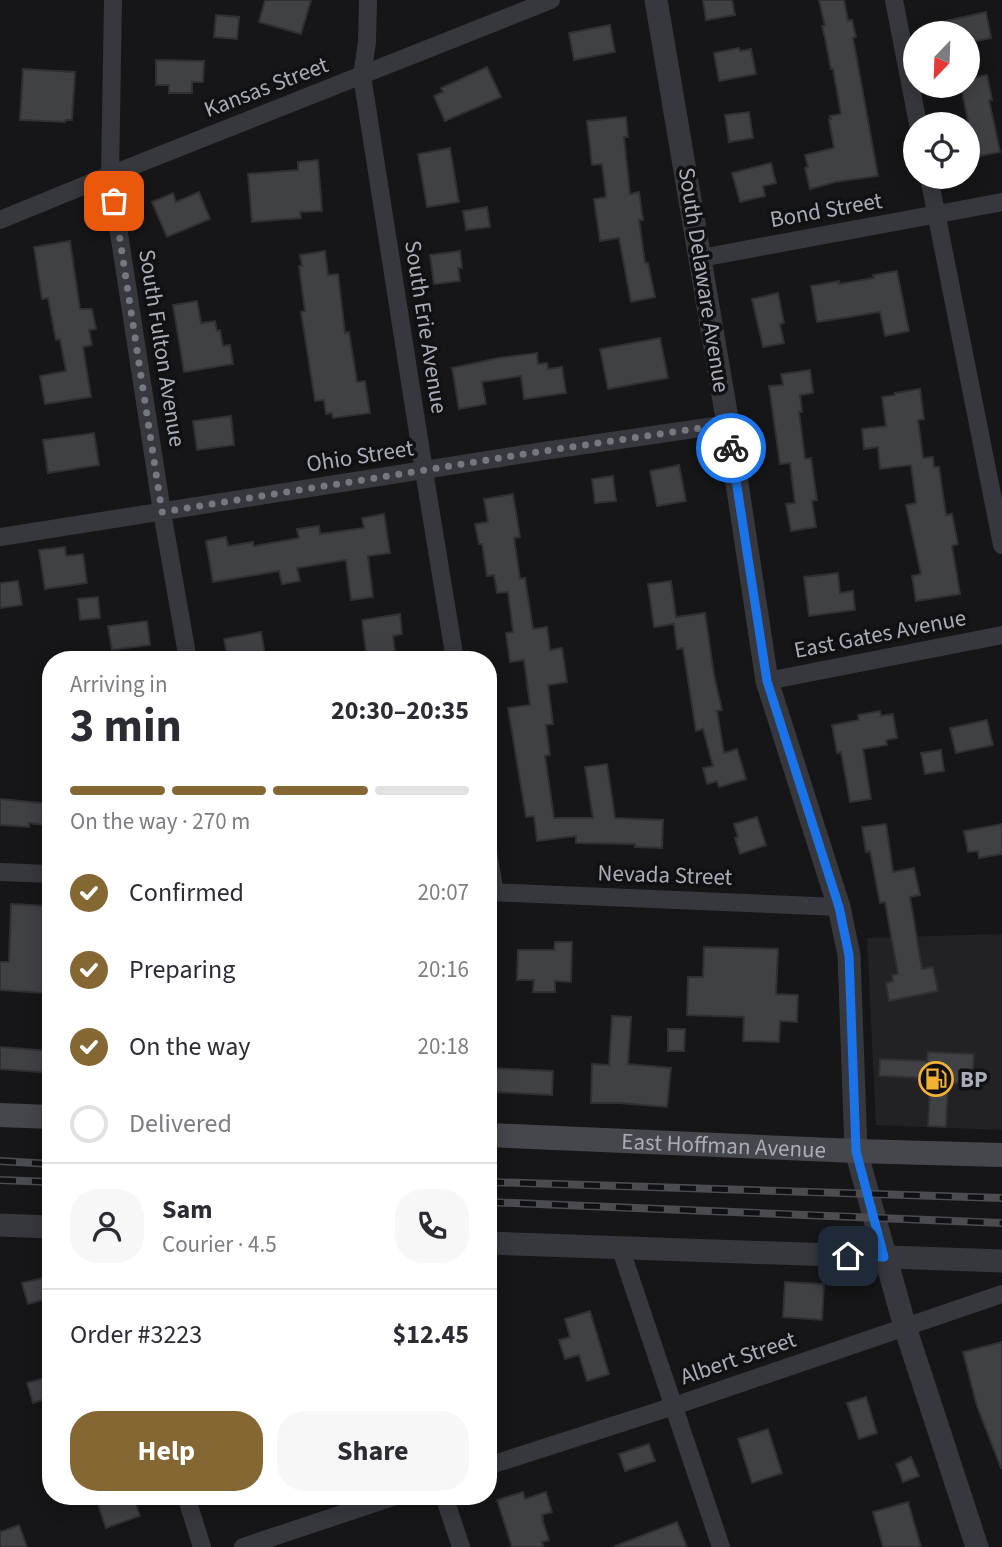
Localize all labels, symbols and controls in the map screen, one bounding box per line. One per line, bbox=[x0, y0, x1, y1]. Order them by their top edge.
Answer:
north arrow bbox=[903, 21, 980, 98]
map controls bbox=[903, 21, 980, 189]
street label: Kansas Street bbox=[199, 48, 333, 126]
button: locate bbox=[903, 112, 980, 189]
street label: South Delaware Avenue bbox=[670, 165, 738, 395]
pin bbox=[84, 171, 144, 231]
icon: bag bbox=[95, 182, 133, 220]
street label: Bond Street bbox=[767, 184, 885, 236]
street label: South Erie Avenue bbox=[396, 238, 456, 416]
street label: South Fulton Avenue bbox=[130, 247, 194, 449]
courier bbox=[696, 413, 766, 483]
icon: bike bbox=[712, 429, 750, 467]
street label: Ohio Street bbox=[304, 431, 416, 481]
street label: East Gates Avenue bbox=[791, 601, 969, 667]
text: Arriving in bbox=[70, 668, 168, 701]
text: 20:30–20:35 bbox=[331, 692, 469, 729]
text: 3 min bbox=[70, 694, 182, 759]
text: On the way · 270 m bbox=[70, 805, 250, 838]
street label: Nevada Street bbox=[597, 856, 733, 894]
icon: check bbox=[70, 874, 108, 912]
text: Confirmed bbox=[129, 874, 244, 911]
text: 20:07 bbox=[418, 876, 469, 909]
icon: check bbox=[70, 951, 108, 989]
text: Preparing bbox=[129, 951, 235, 988]
text: 20:16 bbox=[418, 953, 469, 986]
icon: check bbox=[70, 1028, 108, 1066]
text: On the way bbox=[129, 1028, 250, 1065]
text: 20:18 bbox=[418, 1030, 469, 1063]
fuel station icon: BP bbox=[917, 1060, 955, 1098]
place label: BP bbox=[960, 1063, 988, 1096]
text: Delivered bbox=[129, 1105, 232, 1142]
street label: East Hoffman Avenue bbox=[621, 1124, 827, 1166]
button: person bbox=[70, 1189, 144, 1263]
button: phone bbox=[395, 1189, 469, 1263]
text: Sam bbox=[162, 1191, 212, 1228]
pin bbox=[818, 1226, 878, 1286]
text: Courier · 4.5 bbox=[162, 1228, 277, 1261]
icon: home bbox=[829, 1237, 867, 1275]
text: Order #3223 bbox=[70, 1316, 202, 1353]
text: $12.45 bbox=[393, 1316, 469, 1353]
street label: Albert Street bbox=[676, 1323, 801, 1393]
button: Help bbox=[70, 1411, 263, 1491]
button: Share bbox=[277, 1411, 469, 1491]

